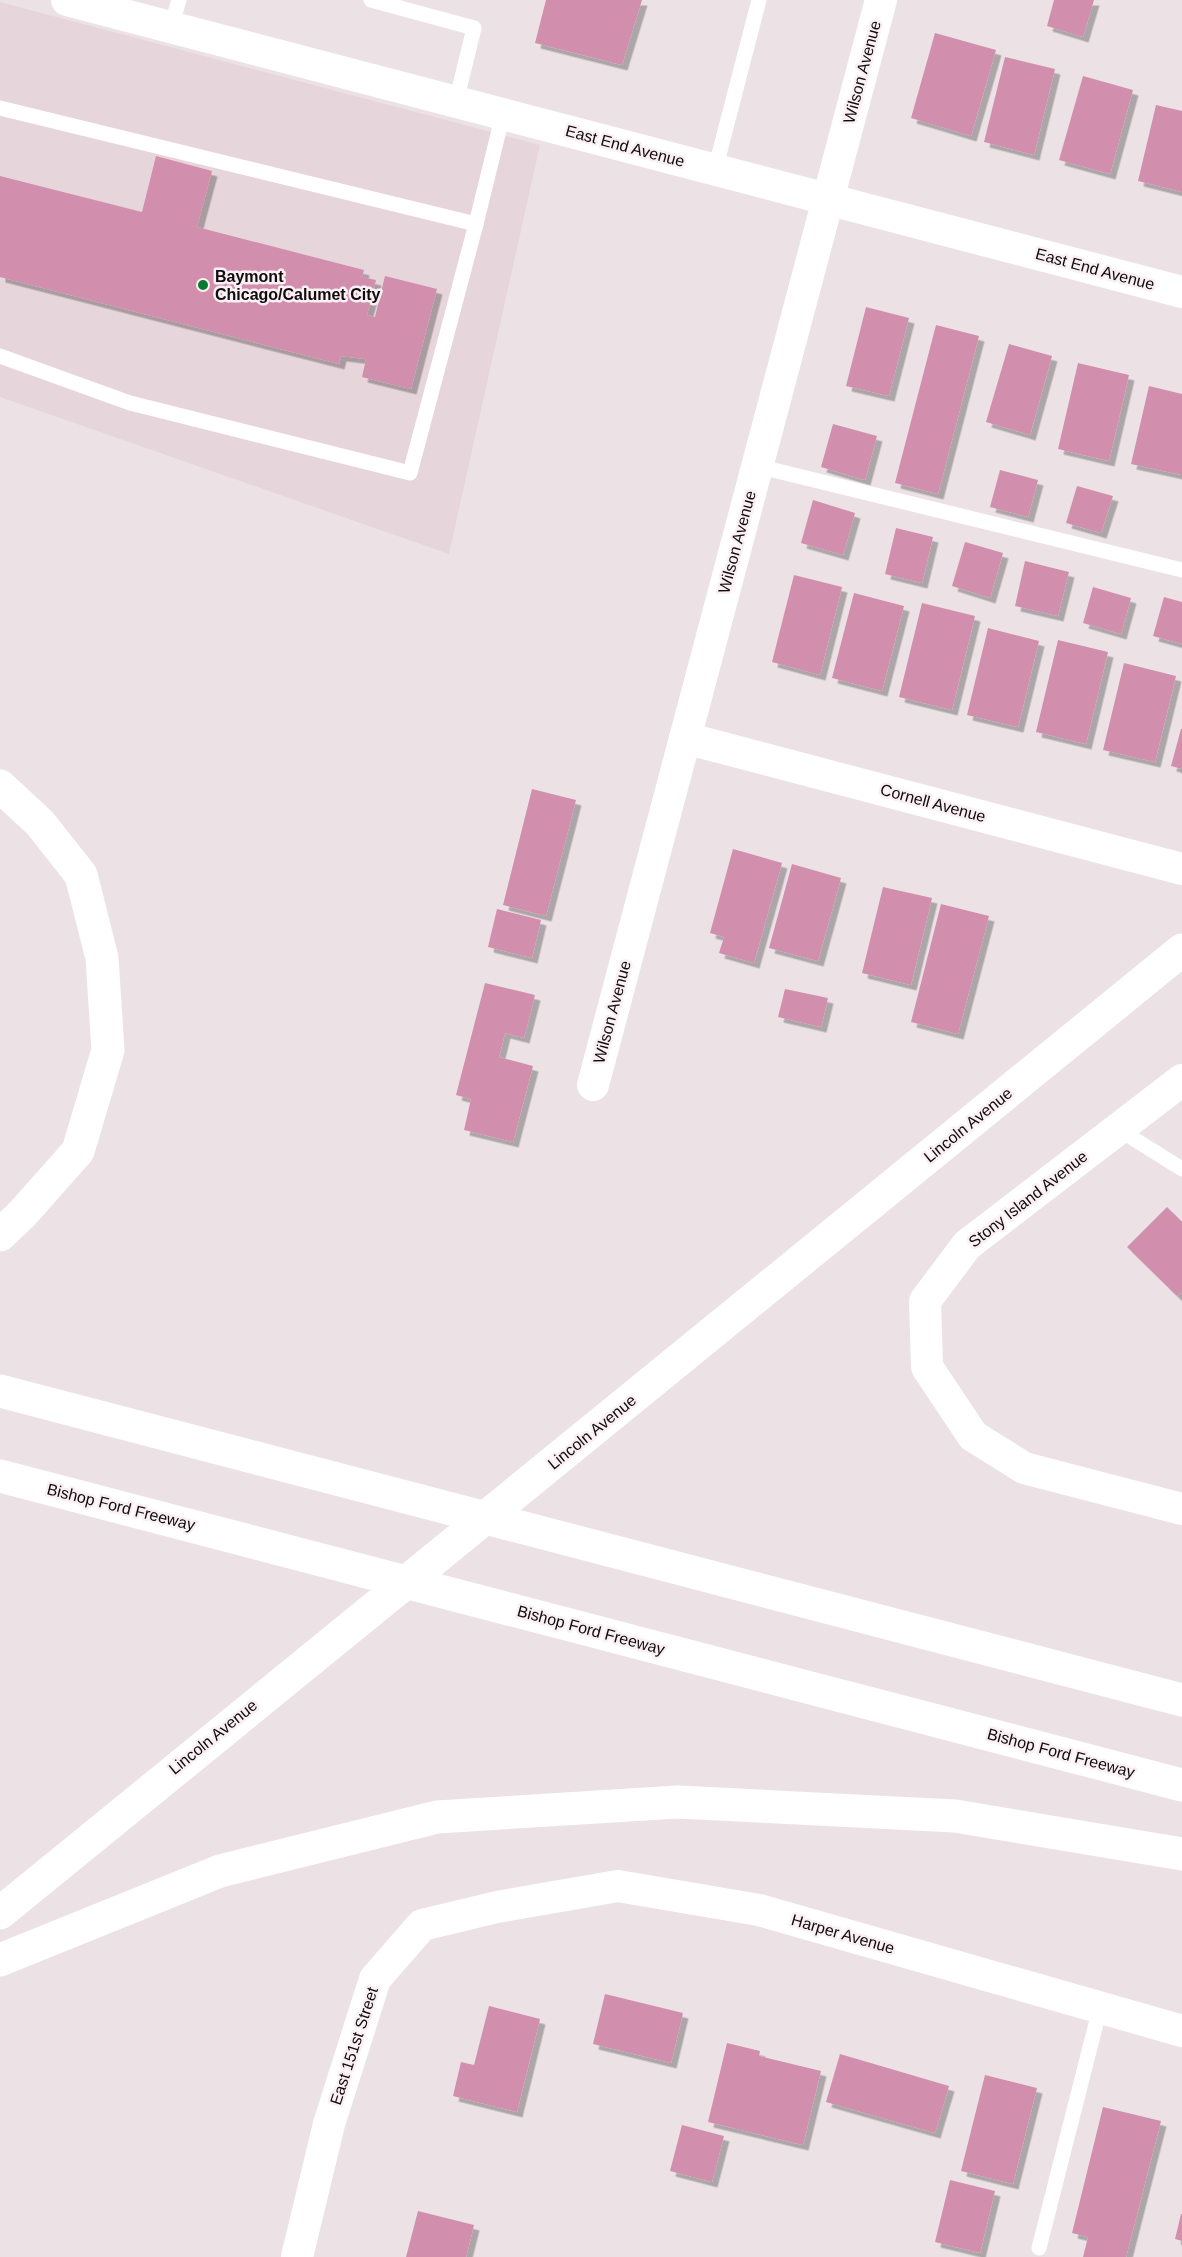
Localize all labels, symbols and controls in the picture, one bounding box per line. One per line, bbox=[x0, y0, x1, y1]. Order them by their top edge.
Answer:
street label: Wilson Avenue bbox=[840, 19, 884, 125]
street label: East End Avenue bbox=[564, 122, 686, 170]
street label: East End Avenue bbox=[1034, 245, 1156, 293]
place label: Baymont Chicago/Calumet City bbox=[215, 268, 380, 303]
marker: Baymont Chicago/Calumet City bbox=[196, 278, 210, 292]
street label: Wilson Avenue bbox=[715, 489, 759, 595]
street label: Cornell Avenue bbox=[879, 781, 988, 825]
street label: Wilson Avenue bbox=[590, 959, 634, 1065]
street label: Lincoln Avenue bbox=[921, 1084, 1015, 1166]
street label: Stony Island Avenue bbox=[965, 1147, 1091, 1251]
street label: Lincoln Avenue bbox=[545, 1391, 639, 1473]
street label: Bishop Ford Freeway bbox=[45, 1480, 197, 1534]
street label: Bishop Ford Freeway bbox=[515, 1602, 667, 1658]
street label: Lincoln Avenue bbox=[166, 1696, 260, 1778]
street label: Bishop Ford Freeway bbox=[985, 1725, 1137, 1781]
street label: Harper Avenue bbox=[789, 1911, 897, 1957]
street label: East 151st Street bbox=[327, 1984, 381, 2107]

